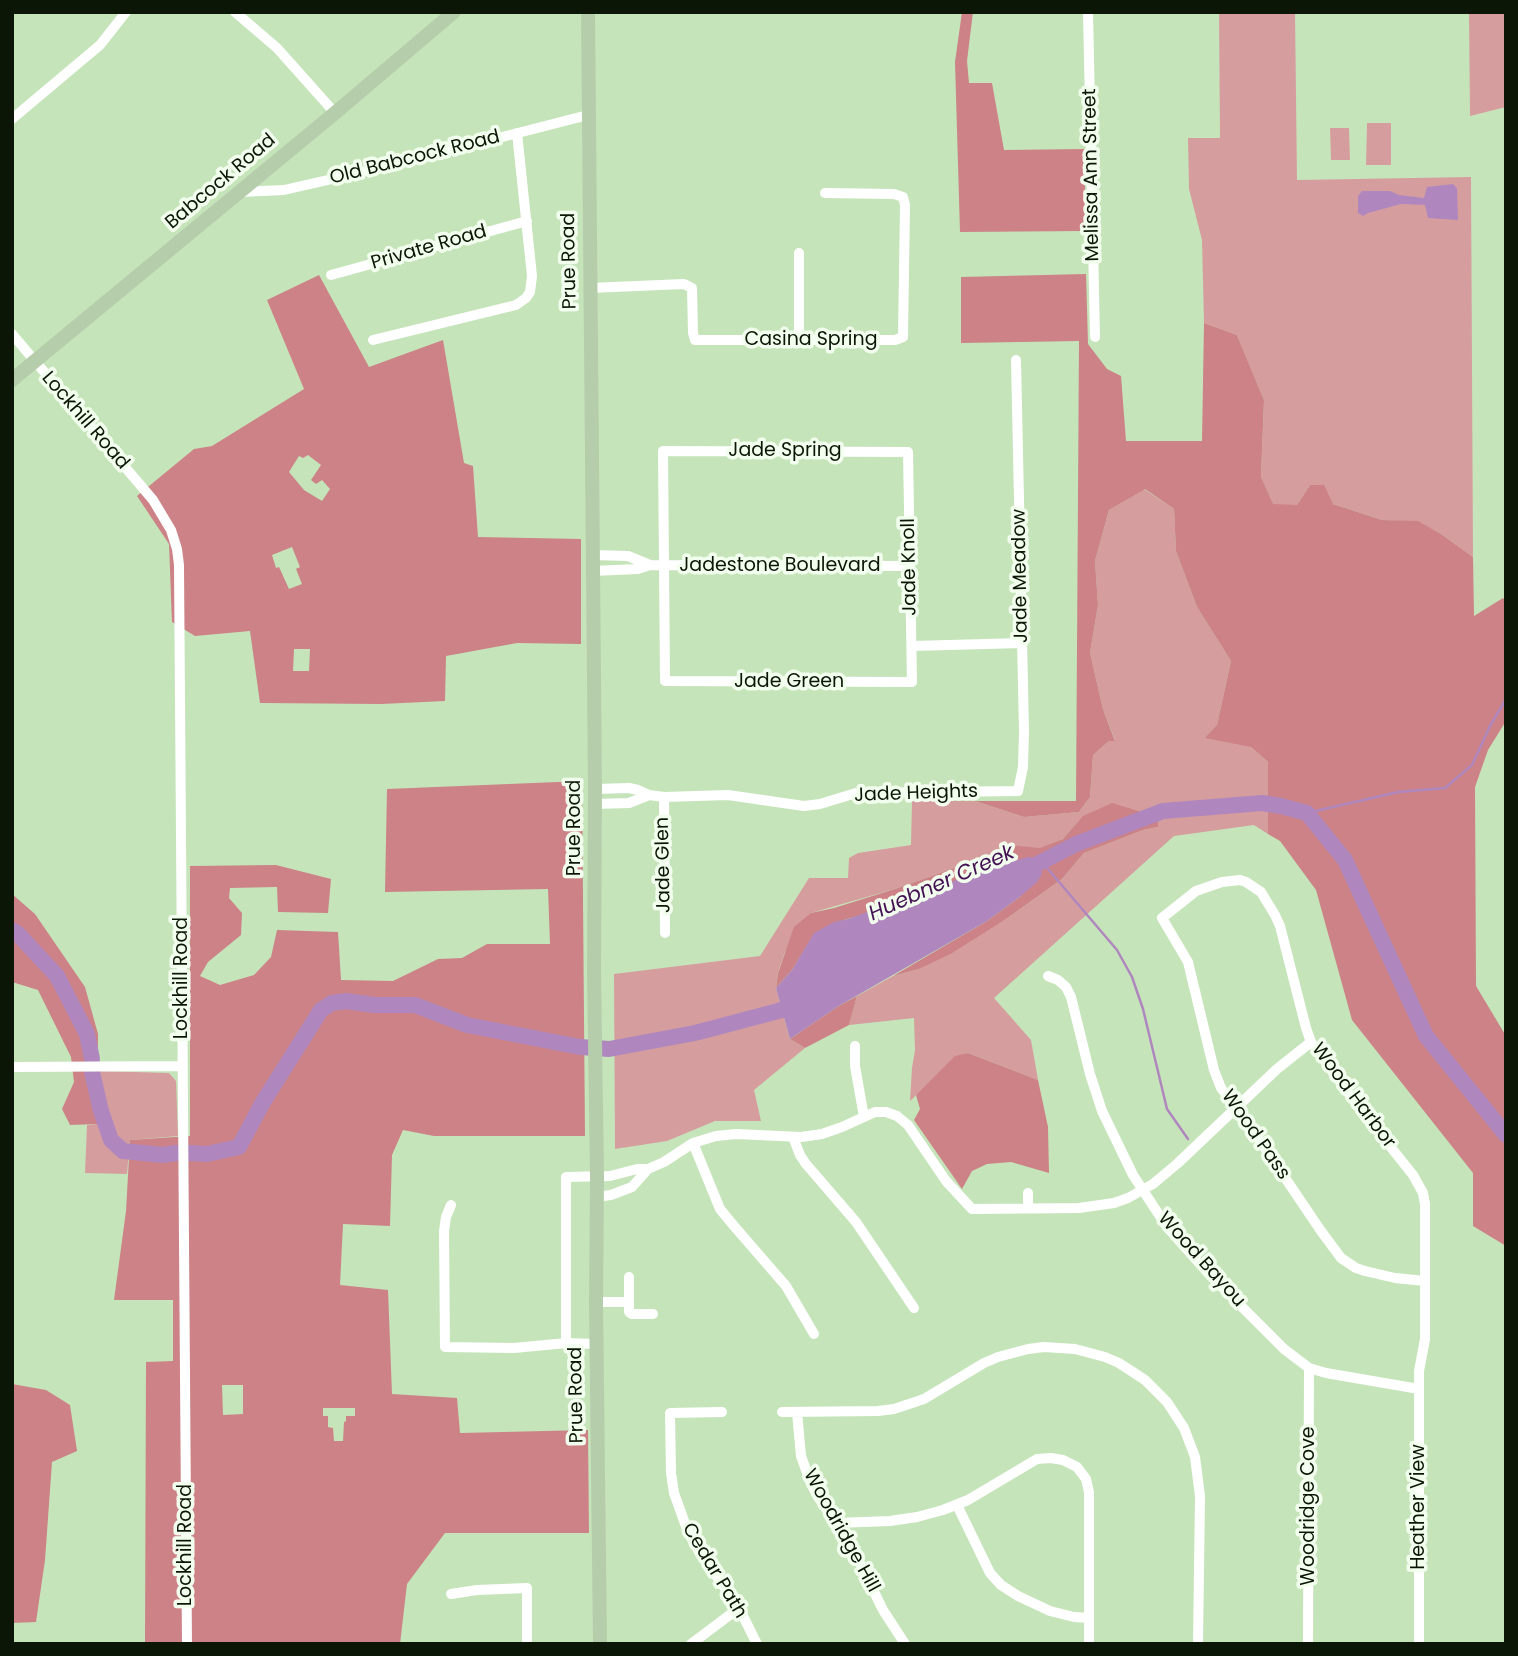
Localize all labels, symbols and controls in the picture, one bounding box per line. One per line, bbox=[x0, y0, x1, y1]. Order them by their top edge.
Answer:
street label: Melissa Ann Street bbox=[1079, 88, 1105, 262]
street label: Old Babcock Road bbox=[328, 126, 502, 190]
street label: Babcock Road bbox=[161, 129, 281, 235]
street label: Prue Road bbox=[558, 213, 582, 309]
street label: Private Road bbox=[368, 221, 490, 275]
street label: Casina Spring bbox=[745, 329, 877, 351]
street label: Lockhill Road bbox=[36, 367, 134, 475]
street label: Jade Spring bbox=[728, 440, 842, 462]
street label: Jade Meadow bbox=[1008, 509, 1034, 643]
street label: Jade Knoll bbox=[898, 518, 922, 616]
street label: Jadestone Boulevard bbox=[679, 555, 881, 577]
street label: Jade Green bbox=[734, 671, 844, 693]
street label: Prue Road bbox=[564, 780, 586, 876]
street label: Jade Heights bbox=[854, 780, 978, 808]
street label: Jade Glen bbox=[652, 817, 676, 913]
water label: Huebner Creek bbox=[865, 841, 1019, 927]
street label: Lockhill Road bbox=[171, 917, 193, 1039]
street label: Wood Harbor bbox=[1306, 1039, 1400, 1153]
street label: Wood Pass bbox=[1216, 1086, 1294, 1184]
street label: Wood Bayou bbox=[1152, 1208, 1250, 1312]
street label: Prue Road bbox=[565, 1347, 589, 1443]
street label: Woodridge Cove bbox=[1298, 1426, 1320, 1586]
street label: Heather View bbox=[1408, 1444, 1430, 1570]
street label: Woodridge Hill bbox=[798, 1465, 884, 1597]
street label: Lockhill Road bbox=[175, 1484, 197, 1606]
street label: Cedar Path bbox=[677, 1519, 751, 1623]

